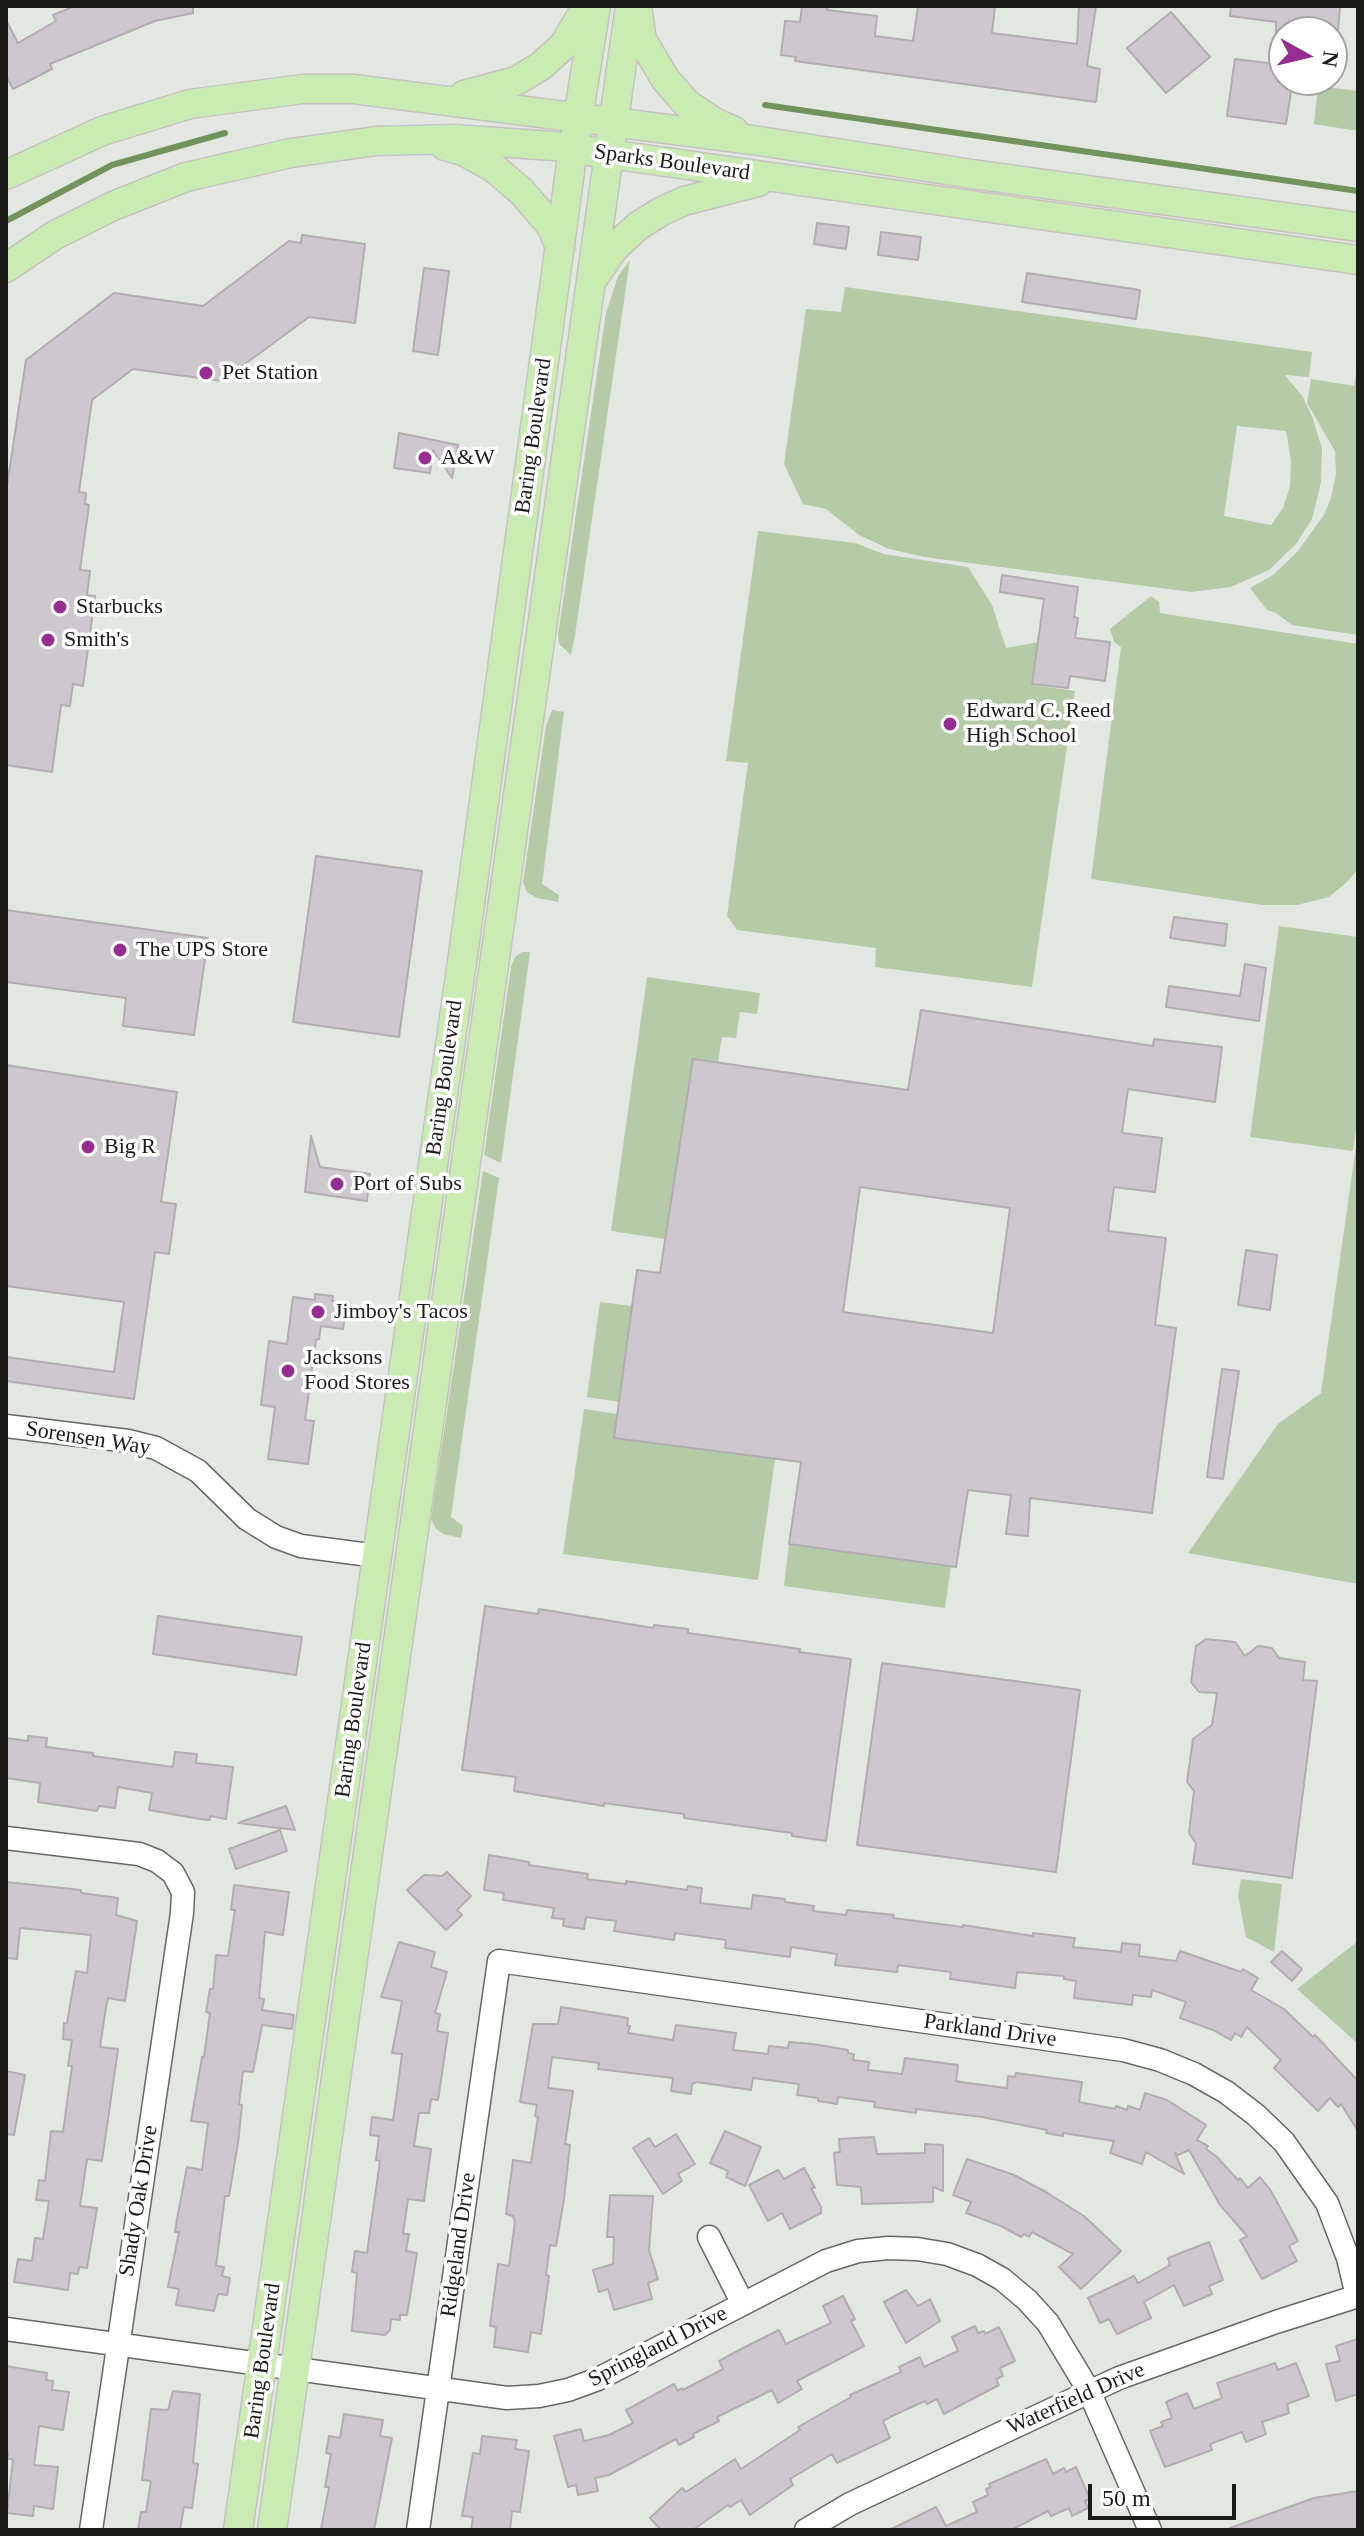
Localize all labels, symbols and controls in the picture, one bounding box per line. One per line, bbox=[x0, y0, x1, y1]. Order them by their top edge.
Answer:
north arrow bbox=[1268, 16, 1348, 96]
text: N bbox=[1317, 50, 1344, 69]
street label: Sparks Boulevard bbox=[592, 139, 752, 187]
street label: Baring Boulevard bbox=[510, 356, 558, 516]
place label: Pet Station bbox=[222, 360, 318, 386]
marker: Pet Station bbox=[197, 364, 215, 382]
place label: A&W bbox=[441, 445, 495, 471]
marker: A&W bbox=[416, 449, 434, 467]
place label: Starbucks bbox=[76, 594, 163, 620]
marker: Starbucks bbox=[51, 598, 69, 616]
place label: Smith's bbox=[64, 627, 129, 653]
marker: Smith's bbox=[39, 631, 57, 649]
place label: Edward C. Reed High School bbox=[966, 698, 1111, 750]
marker: Edward C. Reed High School bbox=[941, 715, 959, 733]
place label: The UPS Store bbox=[136, 937, 268, 963]
marker: The UPS Store bbox=[111, 941, 129, 959]
street label: Baring Boulevard bbox=[421, 998, 469, 1158]
place label: Big R bbox=[104, 1134, 156, 1160]
marker: Big R bbox=[79, 1138, 97, 1156]
place label: Port of Subs bbox=[353, 1171, 462, 1197]
marker: Port of Subs bbox=[328, 1175, 346, 1193]
place label: Jimboy's Tacos bbox=[334, 1299, 468, 1325]
marker: Jimboy's Tacos bbox=[309, 1303, 327, 1321]
place label: Jacksons Food Stores bbox=[304, 1345, 410, 1396]
marker: Jacksons Food Stores bbox=[279, 1362, 297, 1380]
street label: Sorensen Way bbox=[24, 1416, 152, 1462]
street label: Baring Boulevard bbox=[330, 1640, 378, 1800]
street label: Parkland Drive bbox=[922, 2009, 1058, 2053]
street label: Shady Oak Drive bbox=[114, 2124, 164, 2278]
street label: Ridgeland Drive bbox=[436, 2171, 482, 2319]
street label: Baring Boulevard bbox=[239, 2281, 287, 2441]
street label: Springland Drive bbox=[584, 2301, 732, 2393]
street label: Waterfield Drive bbox=[1003, 2357, 1149, 2441]
scale bar bbox=[1092, 2468, 1240, 2518]
text: 50 m bbox=[1102, 2485, 1151, 2511]

